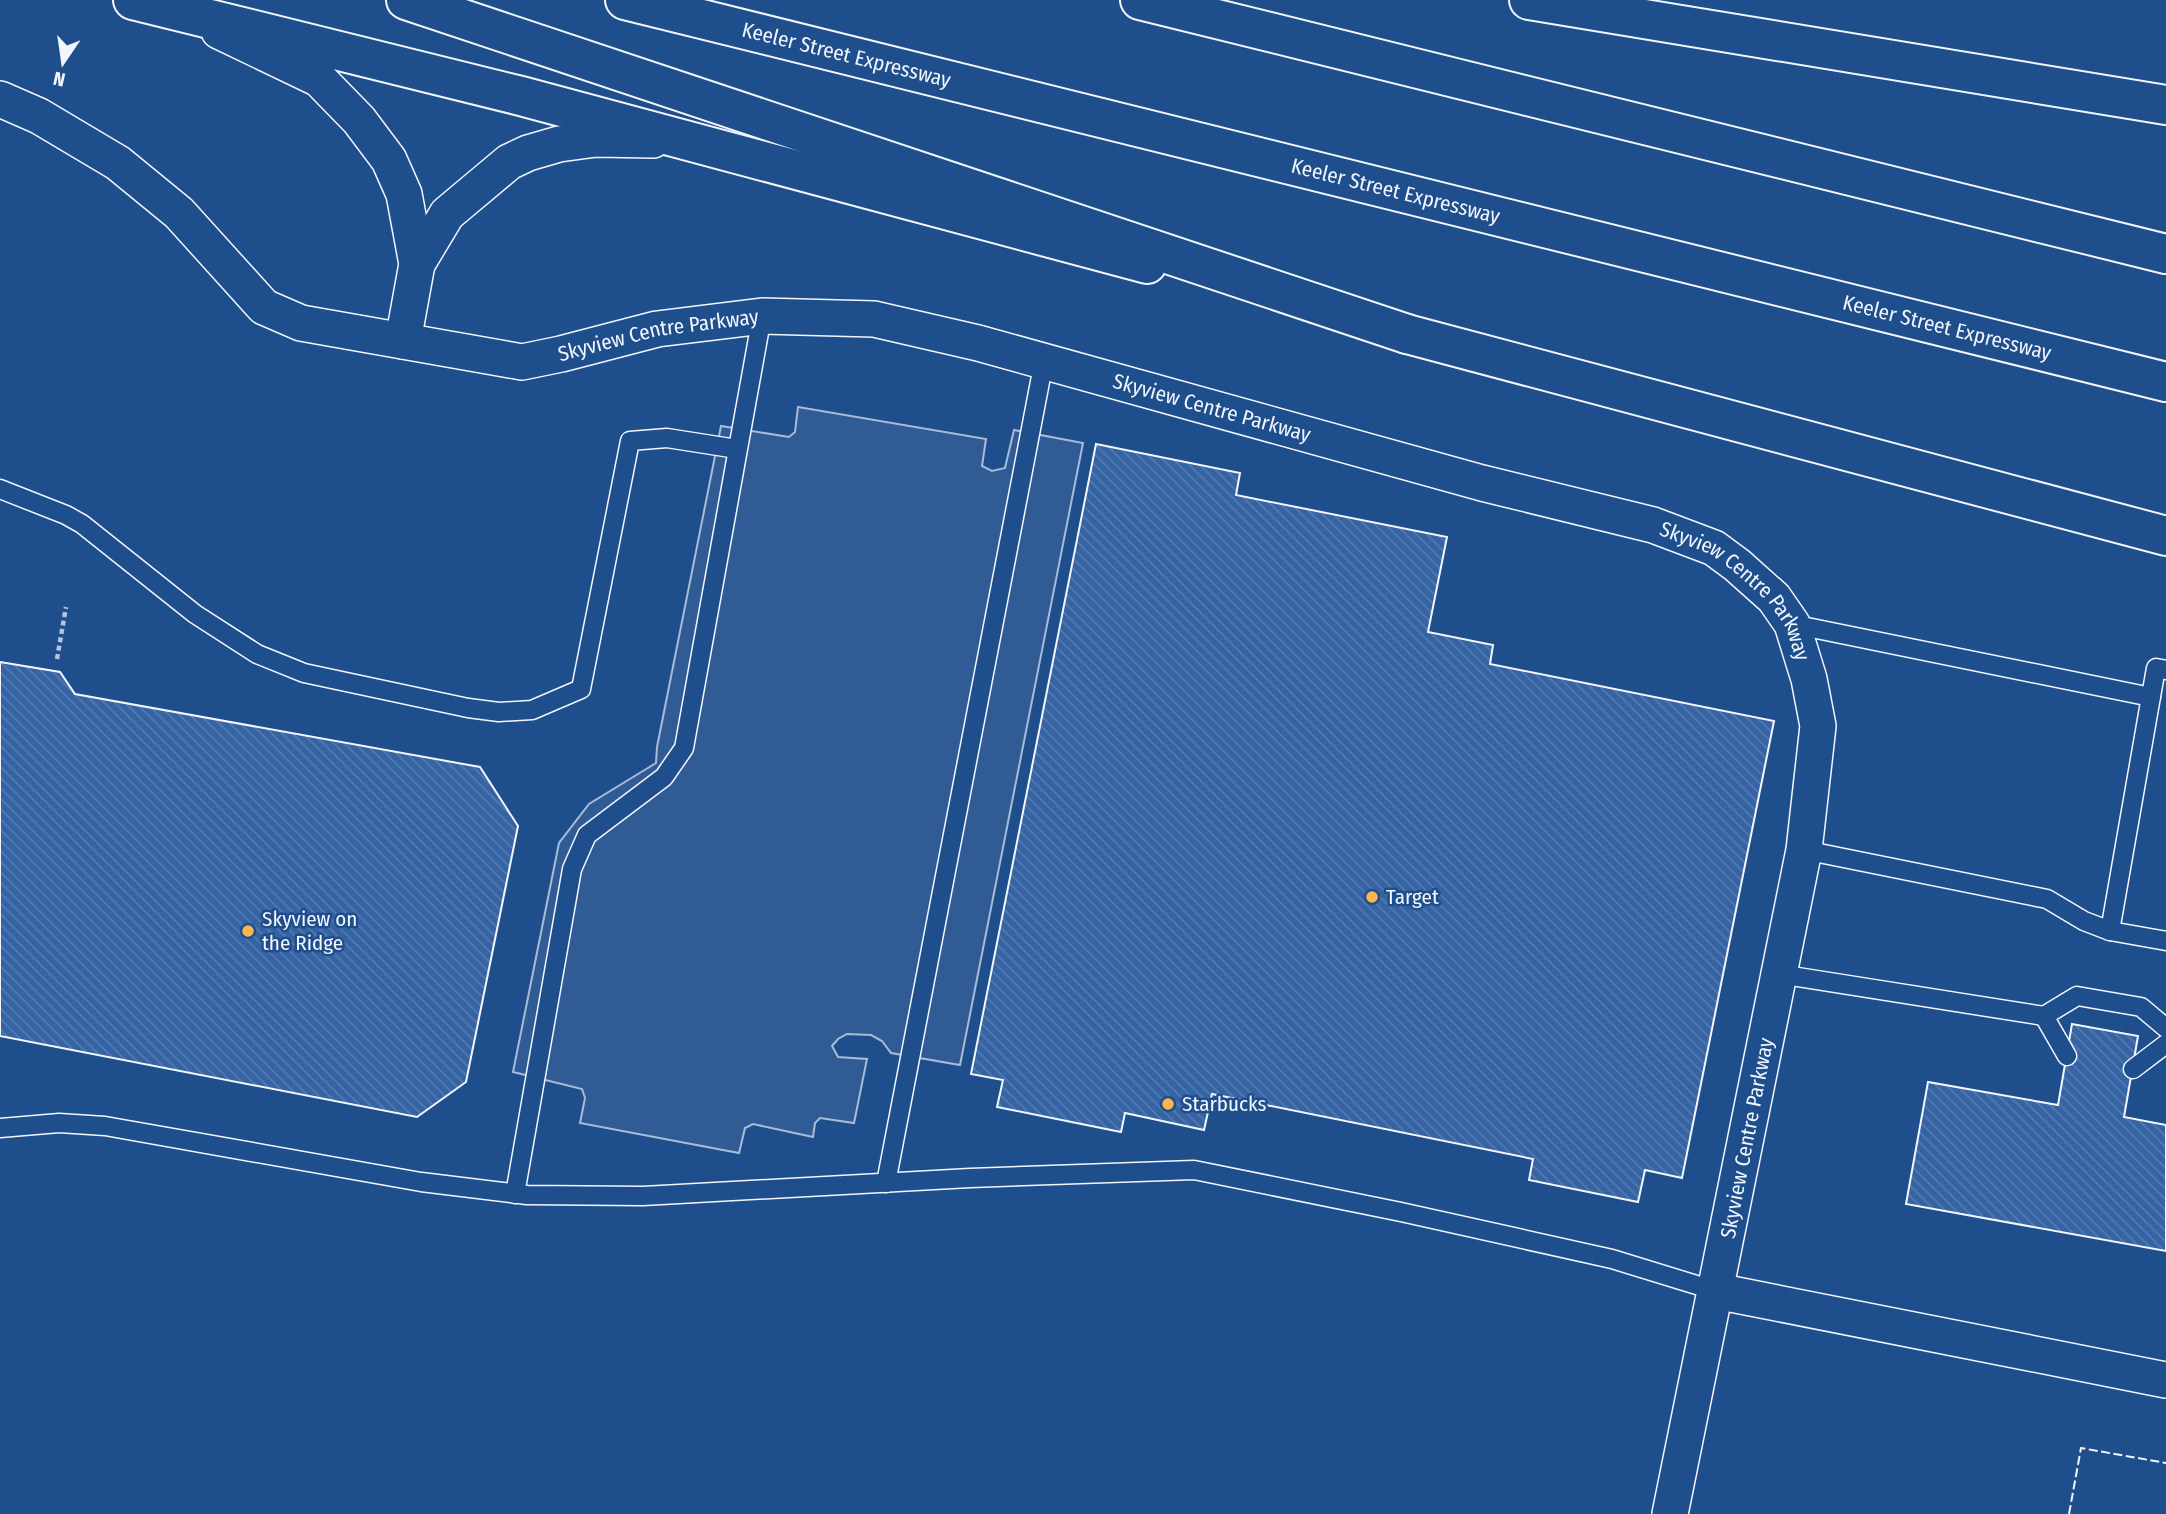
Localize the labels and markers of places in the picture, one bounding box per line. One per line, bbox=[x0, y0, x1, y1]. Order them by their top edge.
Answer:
place label: Target bbox=[1386, 884, 1439, 910]
marker: Target bbox=[1364, 889, 1380, 905]
place label: Skyview on the Ridge bbox=[262, 906, 357, 956]
marker: Skyview on the Ridge bbox=[240, 923, 256, 939]
place label: Starbucks bbox=[1182, 1091, 1267, 1117]
marker: Starbucks bbox=[1160, 1096, 1176, 1112]

